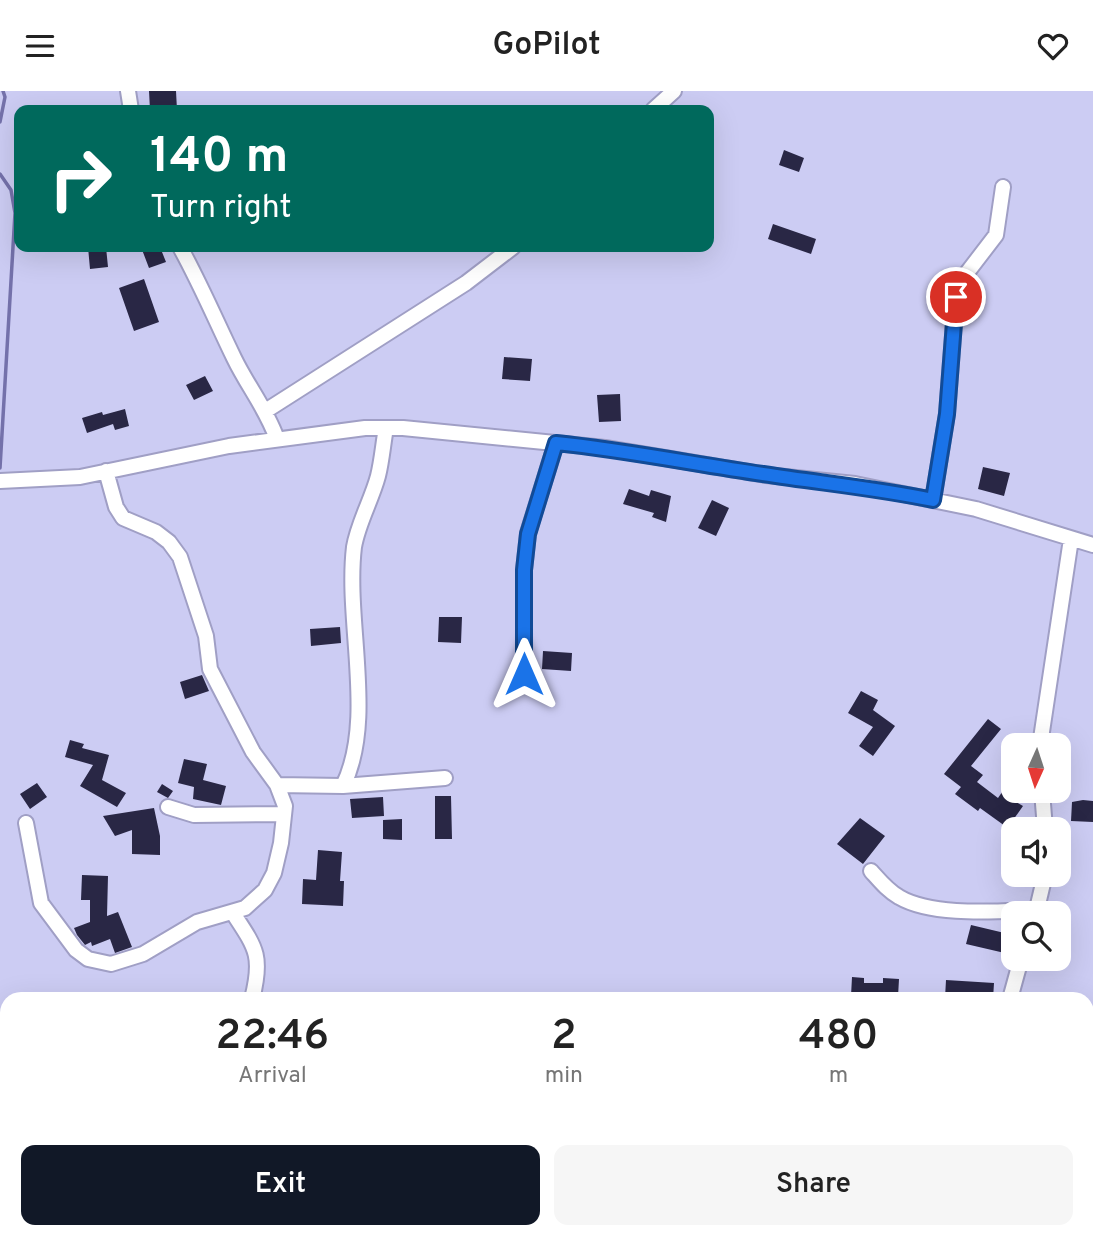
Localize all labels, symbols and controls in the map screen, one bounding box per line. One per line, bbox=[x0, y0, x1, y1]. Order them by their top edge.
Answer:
text: GoPilot bbox=[492, 26, 601, 66]
icon: menu bbox=[21, 27, 59, 65]
icon: heart bbox=[1034, 27, 1072, 65]
text: 140 m bbox=[150, 128, 289, 190]
icon: right bbox=[35, 133, 126, 224]
text: Turn right bbox=[150, 189, 292, 229]
pin bbox=[926, 267, 986, 327]
icon: arrive bbox=[937, 278, 975, 316]
position arrow bbox=[487, 637, 561, 711]
north arrow bbox=[1001, 733, 1071, 803]
map controls bbox=[1001, 733, 1071, 971]
button: sound bbox=[1001, 817, 1071, 887]
button: search bbox=[1001, 901, 1071, 971]
text: 22:46 bbox=[216, 1011, 329, 1064]
text: 2 bbox=[551, 1011, 577, 1064]
text: 480 bbox=[799, 1011, 878, 1064]
text: Arrival bbox=[238, 1062, 307, 1091]
text: min bbox=[545, 1062, 583, 1091]
text: m bbox=[829, 1062, 848, 1091]
button: Exit bbox=[21, 1145, 540, 1225]
button: Share bbox=[554, 1145, 1073, 1225]

